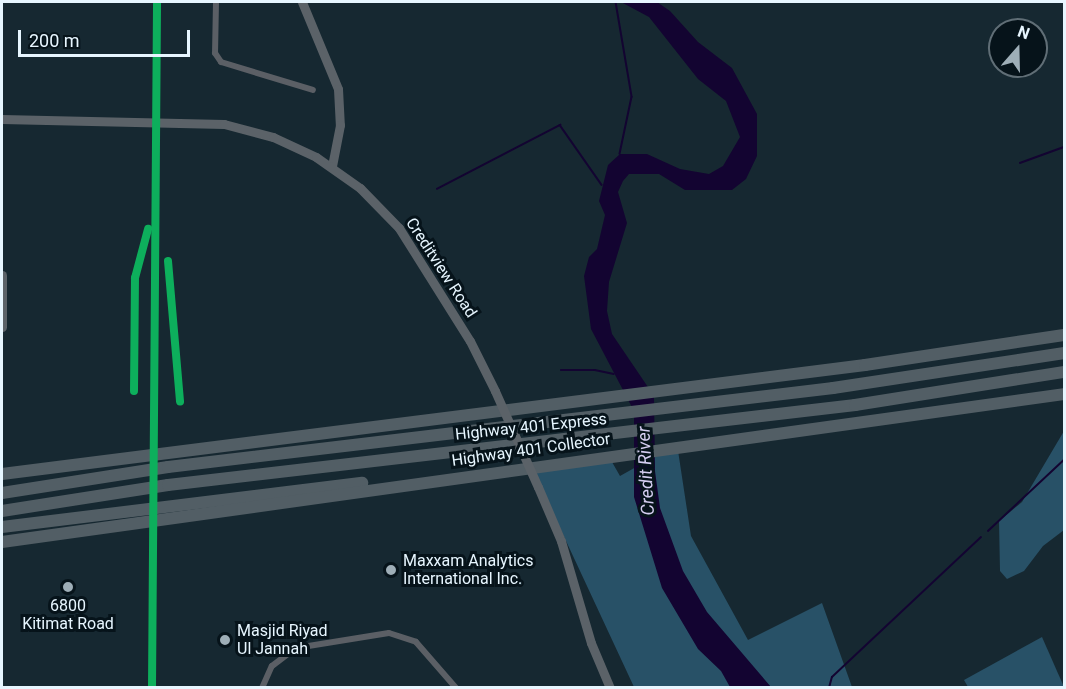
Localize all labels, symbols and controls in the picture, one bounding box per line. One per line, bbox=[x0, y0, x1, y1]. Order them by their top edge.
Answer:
scale bar bbox=[21, 18, 194, 56]
north arrow bbox=[988, 18, 1048, 78]
text: N bbox=[1015, 22, 1032, 43]
text: 200 m bbox=[29, 30, 80, 51]
street label: Creditview Road bbox=[402, 214, 480, 322]
street label: Highway 401 Express bbox=[454, 409, 608, 445]
water label: Credit River bbox=[633, 426, 659, 516]
street label: Highway 401 Collector bbox=[450, 429, 612, 471]
place label: Maxxam Analytics International Inc. bbox=[403, 551, 533, 589]
marker: Maxxam Analytics International Inc. bbox=[384, 563, 398, 577]
marker: 6800 Kitimat Road bbox=[61, 580, 75, 594]
place label: 6800 Kitimat Road bbox=[22, 596, 114, 634]
place label: Masjid Riyad Ul Jannah bbox=[237, 621, 328, 659]
marker: Masjid Riyad Ul Jannah bbox=[218, 633, 232, 647]

